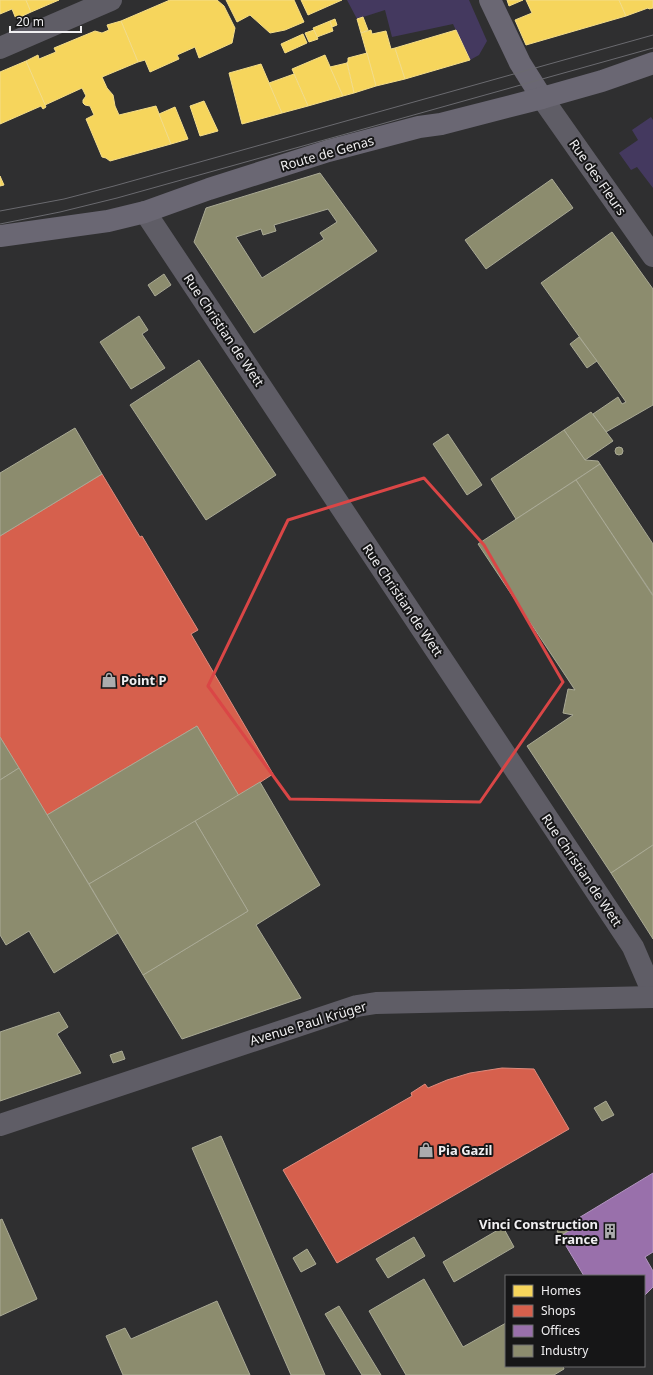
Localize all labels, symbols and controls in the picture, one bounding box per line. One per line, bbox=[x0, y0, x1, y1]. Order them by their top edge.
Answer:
scale bar bbox=[10, 8, 81, 34]
text: 20 m bbox=[16, 13, 44, 30]
street label: Route de Genas bbox=[278, 131, 376, 175]
street label: Rue des Fleurs bbox=[565, 135, 631, 219]
street label: Rue Christian de Wett bbox=[180, 270, 269, 390]
street label: Rue Christian de Wett bbox=[359, 540, 448, 660]
shop icon: Point P bbox=[100, 671, 118, 689]
place label: Point P bbox=[121, 671, 167, 689]
street label: Rue Christian de Wett bbox=[538, 810, 627, 930]
street label: Avenue Paul Krüger bbox=[247, 997, 369, 1049]
shop icon: Pia Gazil bbox=[417, 1141, 435, 1159]
place label: Pia Gazil bbox=[438, 1141, 493, 1159]
place label: Vinci Construction France bbox=[479, 1215, 598, 1248]
building icon: Vinci Construction France bbox=[601, 1222, 619, 1240]
legend bbox=[505, 1275, 645, 1367]
text: Homes bbox=[541, 1282, 581, 1299]
text: Shops bbox=[541, 1302, 576, 1319]
text: Offices bbox=[541, 1322, 580, 1339]
text: Industry bbox=[541, 1342, 589, 1359]

